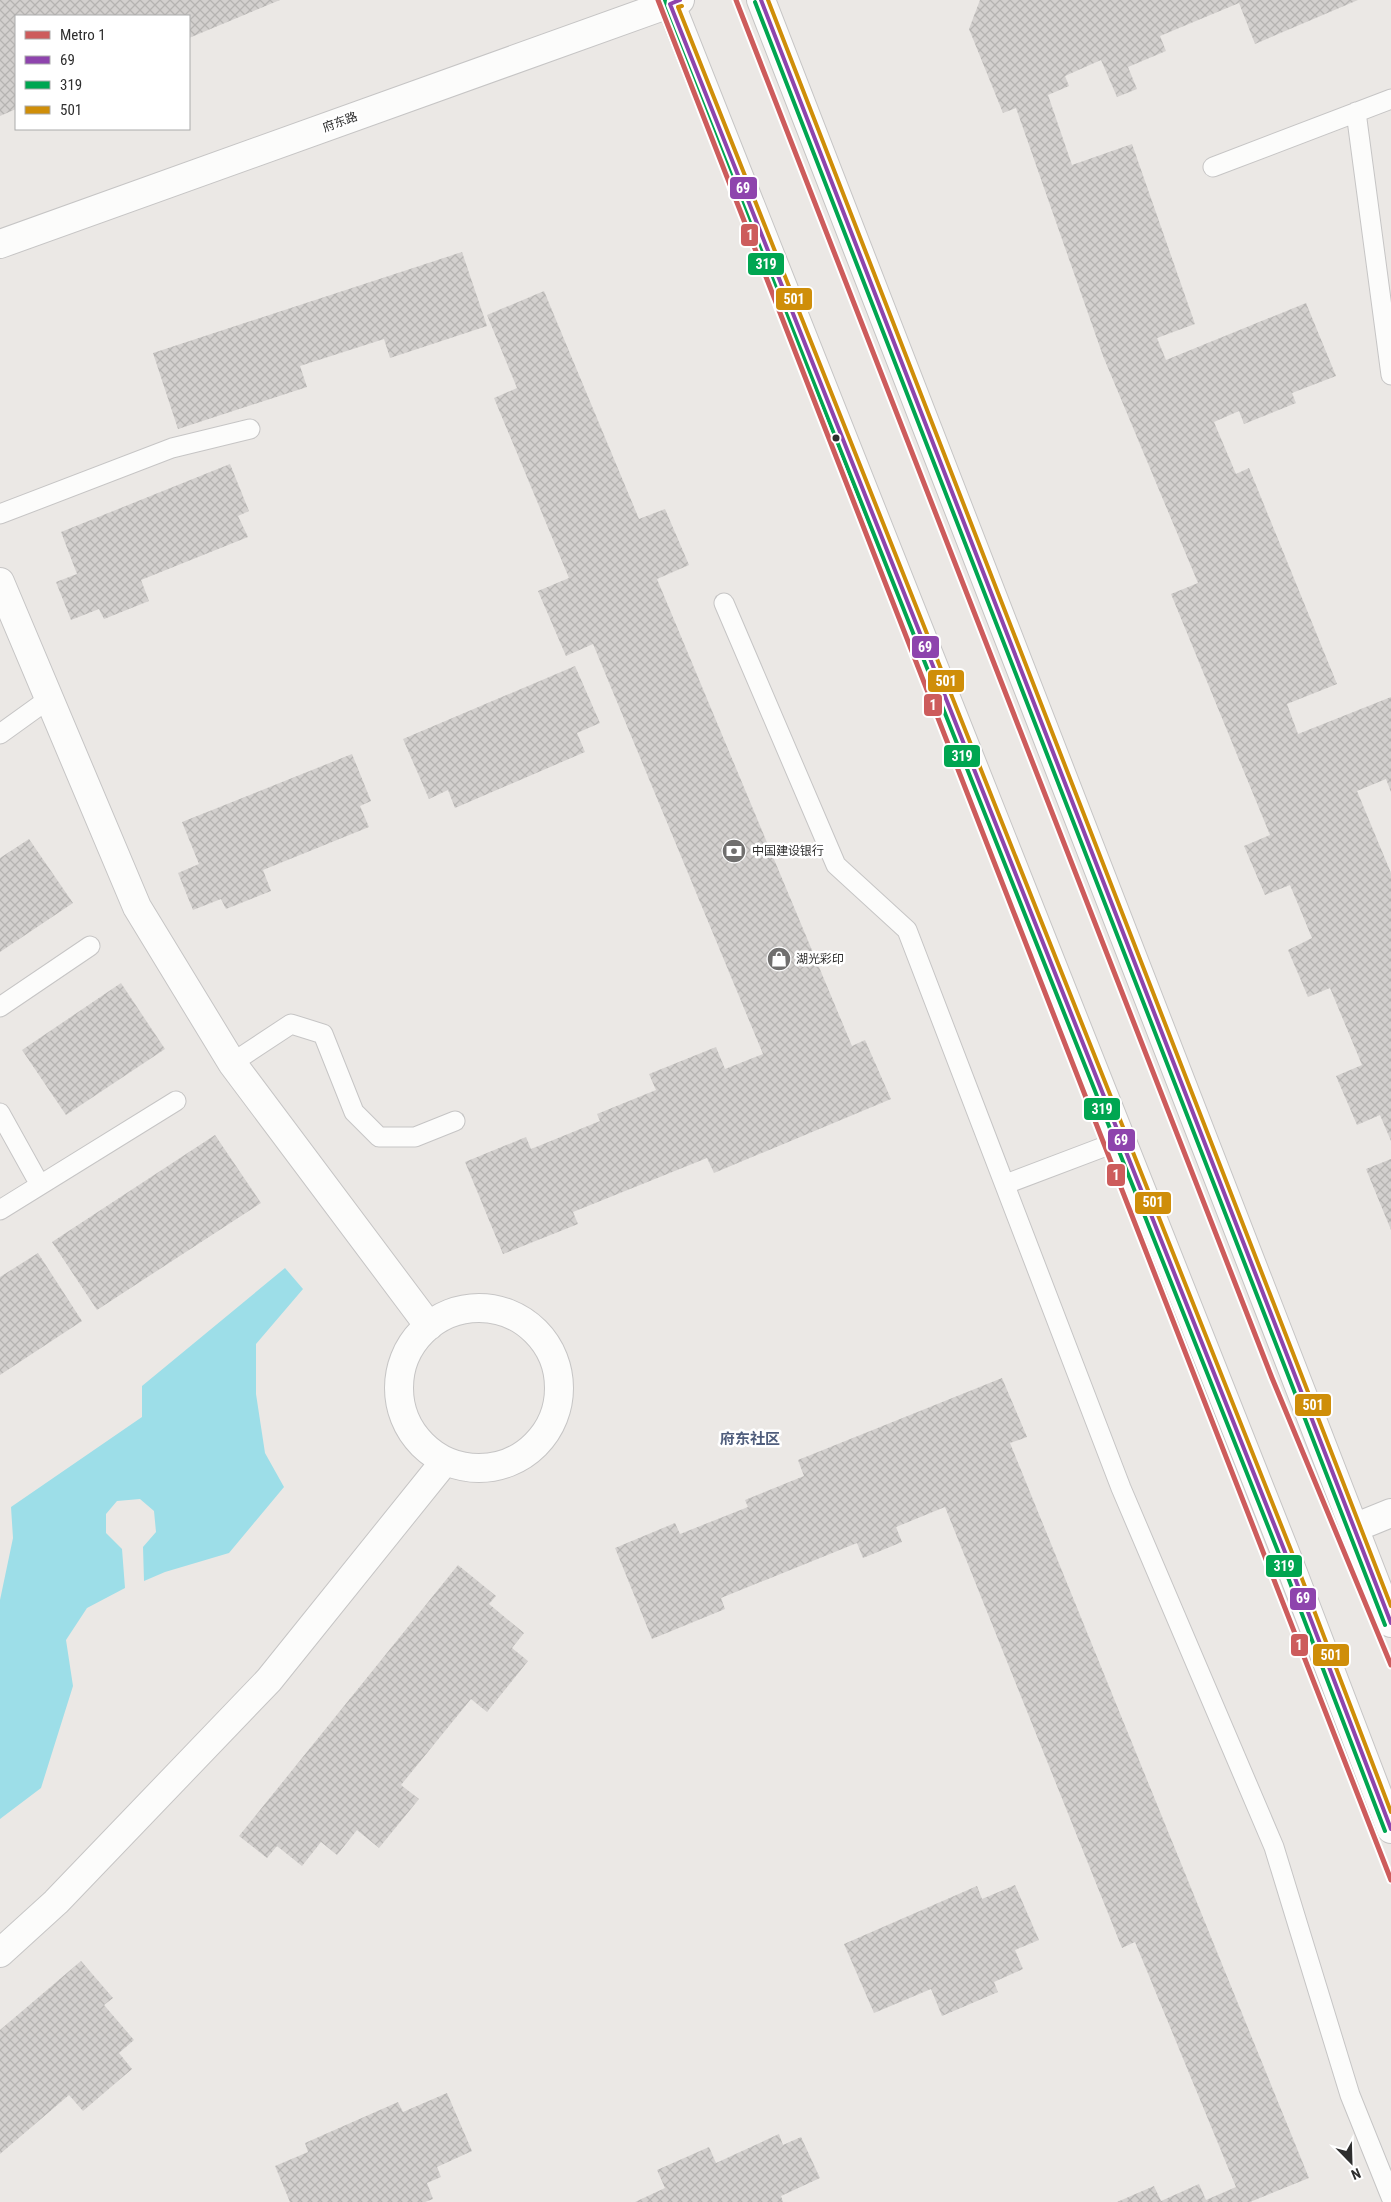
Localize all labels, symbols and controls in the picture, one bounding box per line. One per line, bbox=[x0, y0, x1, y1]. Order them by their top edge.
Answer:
legend bbox=[15, 15, 190, 130]
text: Metro 1 bbox=[60, 26, 106, 44]
text: 69 bbox=[60, 51, 75, 69]
text: 319 bbox=[60, 76, 82, 94]
text: 501 bbox=[60, 101, 82, 119]
street label: 府东路 bbox=[321, 109, 359, 135]
line badge: 69 bbox=[729, 176, 758, 200]
text: 69 bbox=[736, 180, 750, 196]
line badge: 1 bbox=[740, 223, 759, 247]
text: 1 bbox=[746, 227, 754, 243]
line badge: 319 bbox=[747, 252, 785, 276]
text: 319 bbox=[755, 256, 777, 272]
line badge: 501 bbox=[775, 287, 813, 311]
text: 501 bbox=[783, 291, 805, 307]
unlabelled marker bbox=[831, 433, 841, 443]
line badge: 69 bbox=[911, 635, 940, 659]
text: 69 bbox=[918, 639, 932, 655]
line badge: 501 bbox=[927, 669, 965, 693]
text: 501 bbox=[935, 673, 957, 689]
line badge: 1 bbox=[923, 693, 943, 717]
text: 1 bbox=[929, 697, 937, 713]
line badge: 319 bbox=[943, 744, 981, 768]
text: 319 bbox=[951, 748, 973, 764]
bank icon: 中国建设银行 bbox=[721, 838, 747, 864]
place label: 中国建设银行 bbox=[752, 844, 824, 858]
shop icon: 湖光彩印 bbox=[766, 946, 792, 972]
place label: 湖光彩印 bbox=[796, 952, 844, 966]
line badge: 319 bbox=[1083, 1097, 1121, 1121]
text: 319 bbox=[1091, 1101, 1113, 1117]
line badge: 69 bbox=[1107, 1128, 1136, 1152]
text: 69 bbox=[1114, 1132, 1128, 1148]
line badge: 1 bbox=[1106, 1163, 1126, 1187]
text: 1 bbox=[1112, 1167, 1120, 1183]
line badge: 501 bbox=[1134, 1191, 1172, 1215]
text: 501 bbox=[1142, 1194, 1164, 1210]
line badge: 501 bbox=[1294, 1393, 1332, 1417]
text: 501 bbox=[1302, 1397, 1324, 1413]
district label: 府东社区 bbox=[720, 1430, 780, 1448]
line badge: 319 bbox=[1265, 1554, 1303, 1578]
text: 319 bbox=[1273, 1558, 1295, 1574]
line badge: 69 bbox=[1289, 1587, 1317, 1611]
text: 69 bbox=[1296, 1590, 1310, 1606]
line badge: 1 bbox=[1290, 1633, 1309, 1657]
text: 1 bbox=[1295, 1637, 1303, 1653]
line badge: 501 bbox=[1312, 1643, 1350, 1667]
text: 501 bbox=[1320, 1647, 1342, 1663]
north arrow bbox=[1326, 2137, 1376, 2187]
text: N bbox=[1349, 2165, 1363, 2183]

